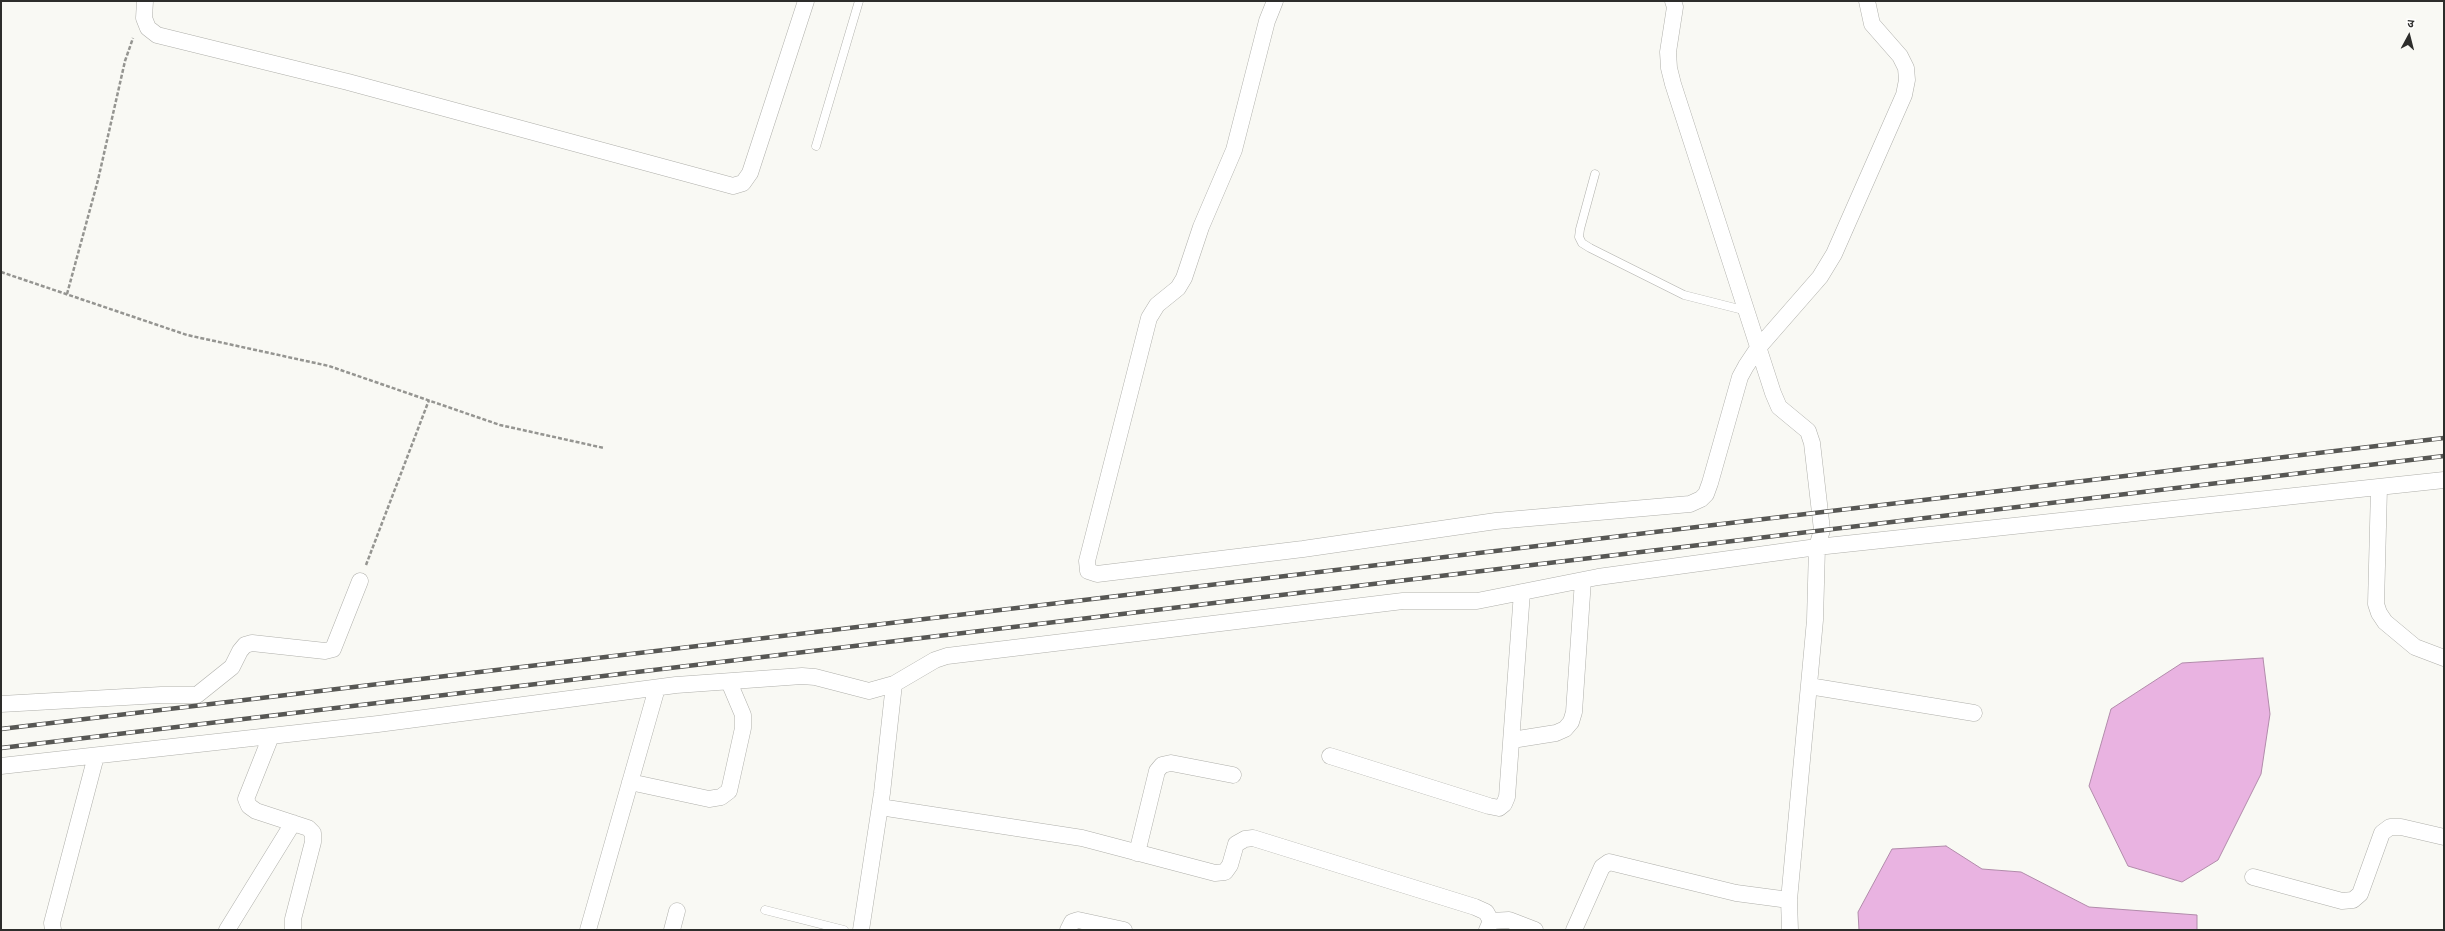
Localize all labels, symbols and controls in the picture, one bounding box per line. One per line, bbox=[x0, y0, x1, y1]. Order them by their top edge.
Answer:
north arrow bbox=[2389, 16, 2429, 56]
text: उ bbox=[2406, 16, 2415, 31]

